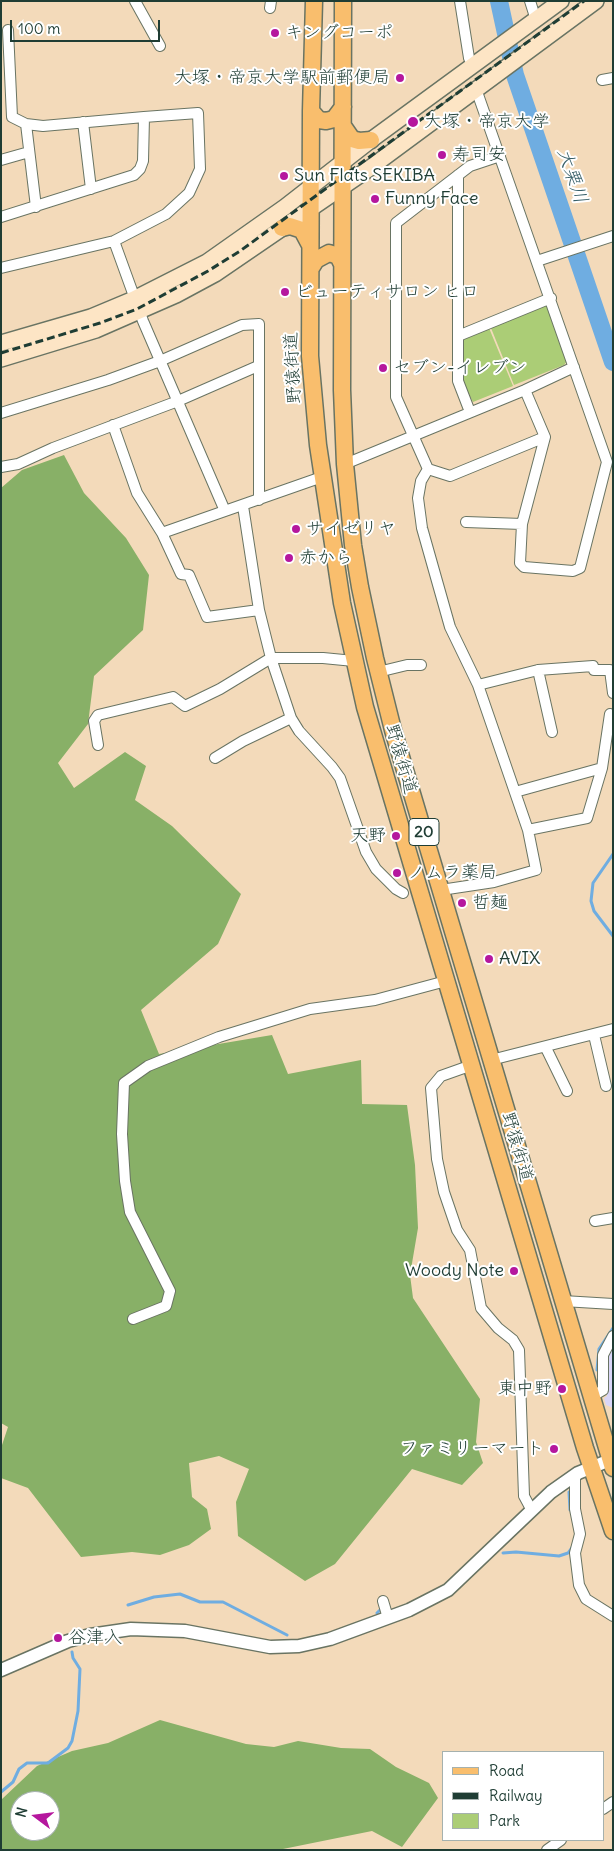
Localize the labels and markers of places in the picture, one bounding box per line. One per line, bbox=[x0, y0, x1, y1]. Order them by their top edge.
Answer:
place label: キングコーポ bbox=[285, 22, 393, 44]
marker: キングコーポ bbox=[269, 27, 281, 39]
place label: 大塚・帝京大学駅前郵便局 bbox=[174, 67, 390, 89]
marker: 大塚・帝京大学駅前郵便局 bbox=[394, 72, 406, 84]
place label: 大塚・帝京大学 bbox=[424, 111, 550, 133]
marker: 大塚・帝京大学 bbox=[406, 115, 420, 129]
place label: 寿司安 bbox=[452, 144, 506, 166]
marker: 寿司安 bbox=[436, 149, 448, 161]
place label: Sun Flats SEKIBA bbox=[294, 165, 435, 187]
marker: Sun Flats SEKIBA bbox=[278, 170, 290, 182]
place label: Funny Face bbox=[385, 188, 478, 210]
marker: Funny Face bbox=[369, 193, 381, 205]
place label: ビューティサロン ヒロ bbox=[295, 281, 479, 303]
marker: ビューティサロン ヒロ bbox=[279, 286, 291, 298]
place label: セブン-イレブン bbox=[393, 357, 527, 379]
marker: セブン-イレブン bbox=[377, 362, 389, 374]
place label: サイゼリヤ bbox=[306, 518, 396, 540]
marker: サイゼリヤ bbox=[290, 523, 302, 535]
place label: 赤から bbox=[299, 547, 353, 569]
marker: 赤から bbox=[283, 552, 295, 564]
place label: 天野 bbox=[350, 825, 386, 847]
marker: 天野 bbox=[390, 830, 402, 842]
place label: ノムラ薬局 bbox=[407, 862, 497, 884]
marker: ノムラ薬局 bbox=[391, 867, 403, 879]
place label: 哲麺 bbox=[472, 892, 508, 914]
marker: 哲麺 bbox=[456, 897, 468, 909]
place label: AVIX bbox=[499, 948, 540, 970]
marker: AVIX bbox=[483, 953, 495, 965]
place label: Woody Note bbox=[405, 1260, 504, 1282]
marker: Woody Note bbox=[508, 1265, 520, 1277]
place label: 東中野 bbox=[498, 1378, 552, 1400]
marker: 東中野 bbox=[556, 1383, 568, 1395]
place label: ファミリーマート bbox=[400, 1438, 544, 1460]
marker: ファミリーマート bbox=[548, 1443, 560, 1455]
place label: 谷津入 bbox=[68, 1627, 122, 1649]
marker: 谷津入 bbox=[52, 1632, 64, 1644]

